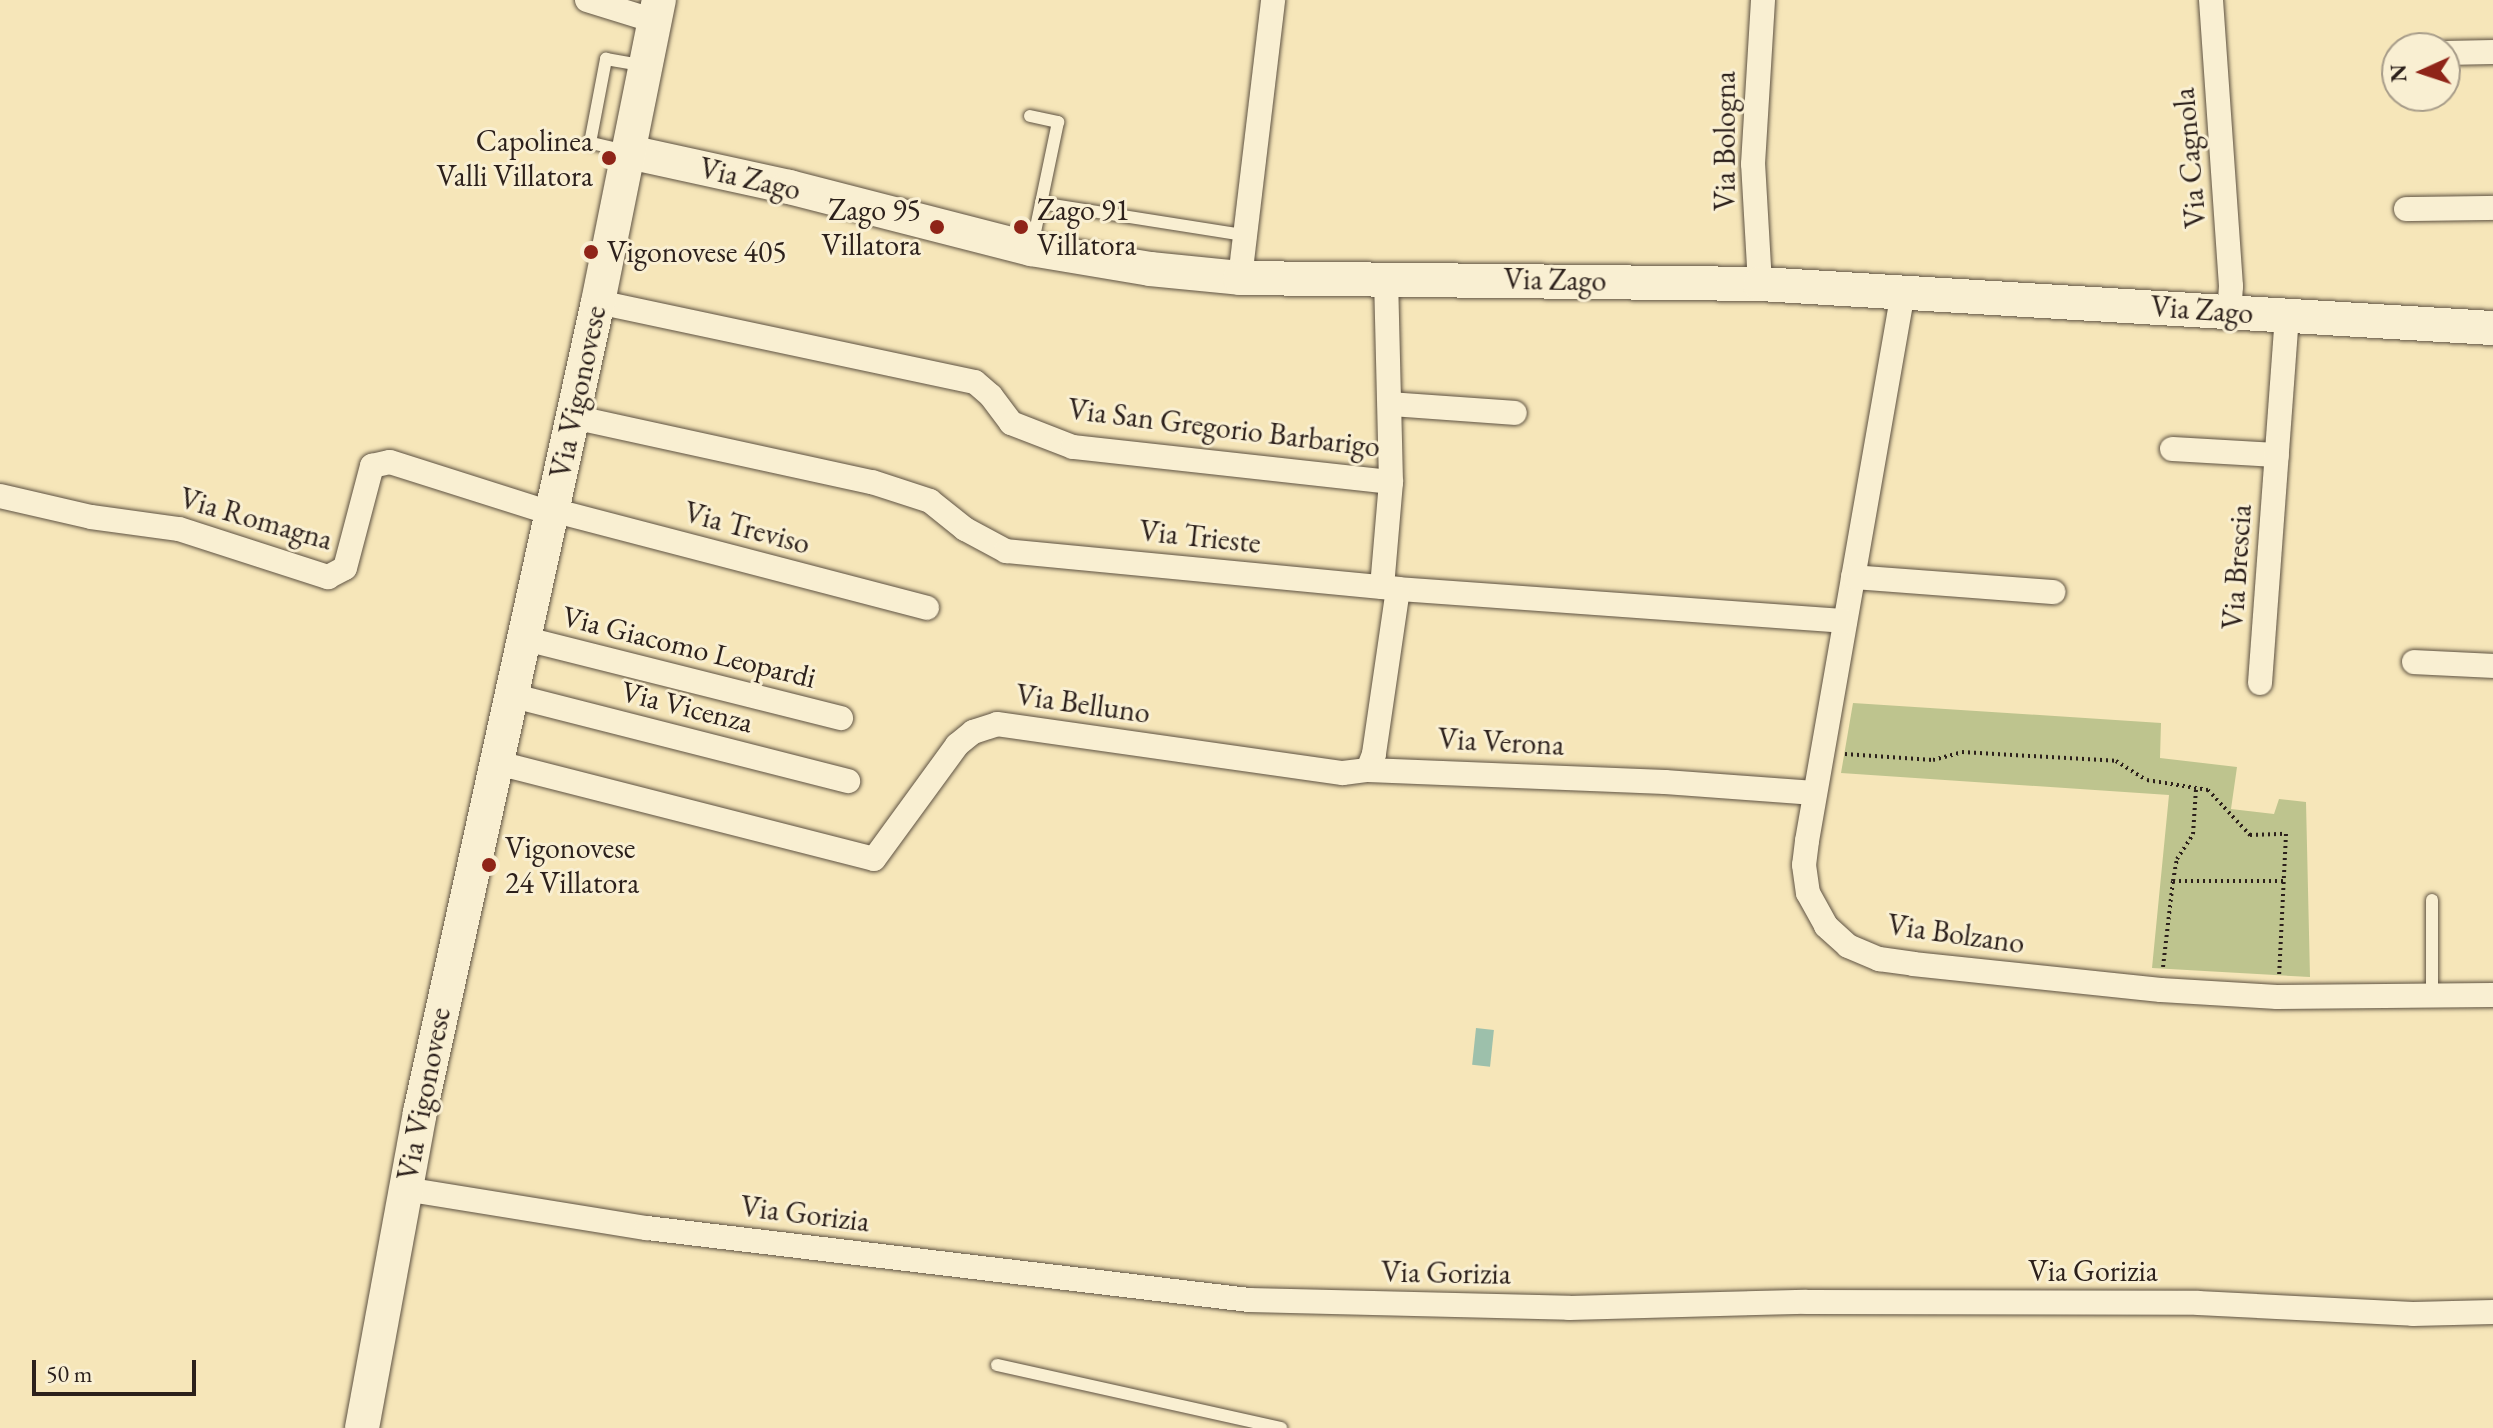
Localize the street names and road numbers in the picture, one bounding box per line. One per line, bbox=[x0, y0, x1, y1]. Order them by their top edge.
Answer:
street label: Via Bologna bbox=[1707, 71, 1743, 211]
street label: Via Cagnola bbox=[2166, 86, 2214, 230]
street label: Via Zago bbox=[696, 150, 804, 208]
street label: Via Zago bbox=[1503, 261, 1607, 299]
street label: Via Zago bbox=[2149, 288, 2255, 332]
street label: Via Vigonovese bbox=[542, 302, 614, 482]
street label: Via San Gregorio Barbarigo bbox=[1066, 391, 1382, 465]
street label: Via Romagna bbox=[175, 480, 337, 558]
street label: Via Treviso bbox=[680, 494, 814, 562]
street label: Via Brescia bbox=[2215, 503, 2259, 631]
street label: Via Trieste bbox=[1138, 513, 1262, 561]
street label: Via Giacomo Leopardi bbox=[559, 598, 819, 696]
street label: Via Vicenza bbox=[618, 673, 756, 741]
street label: Via Belluno bbox=[1014, 677, 1152, 731]
street label: Via Verona bbox=[1437, 721, 1565, 763]
street label: Via Bolzano bbox=[1885, 907, 2027, 961]
street label: Via Vigonovese bbox=[390, 1004, 458, 1184]
street label: Via Gorizia bbox=[738, 1188, 872, 1240]
street label: Via Gorizia bbox=[2028, 1253, 2158, 1289]
street label: Via Gorizia bbox=[1381, 1254, 1511, 1292]

